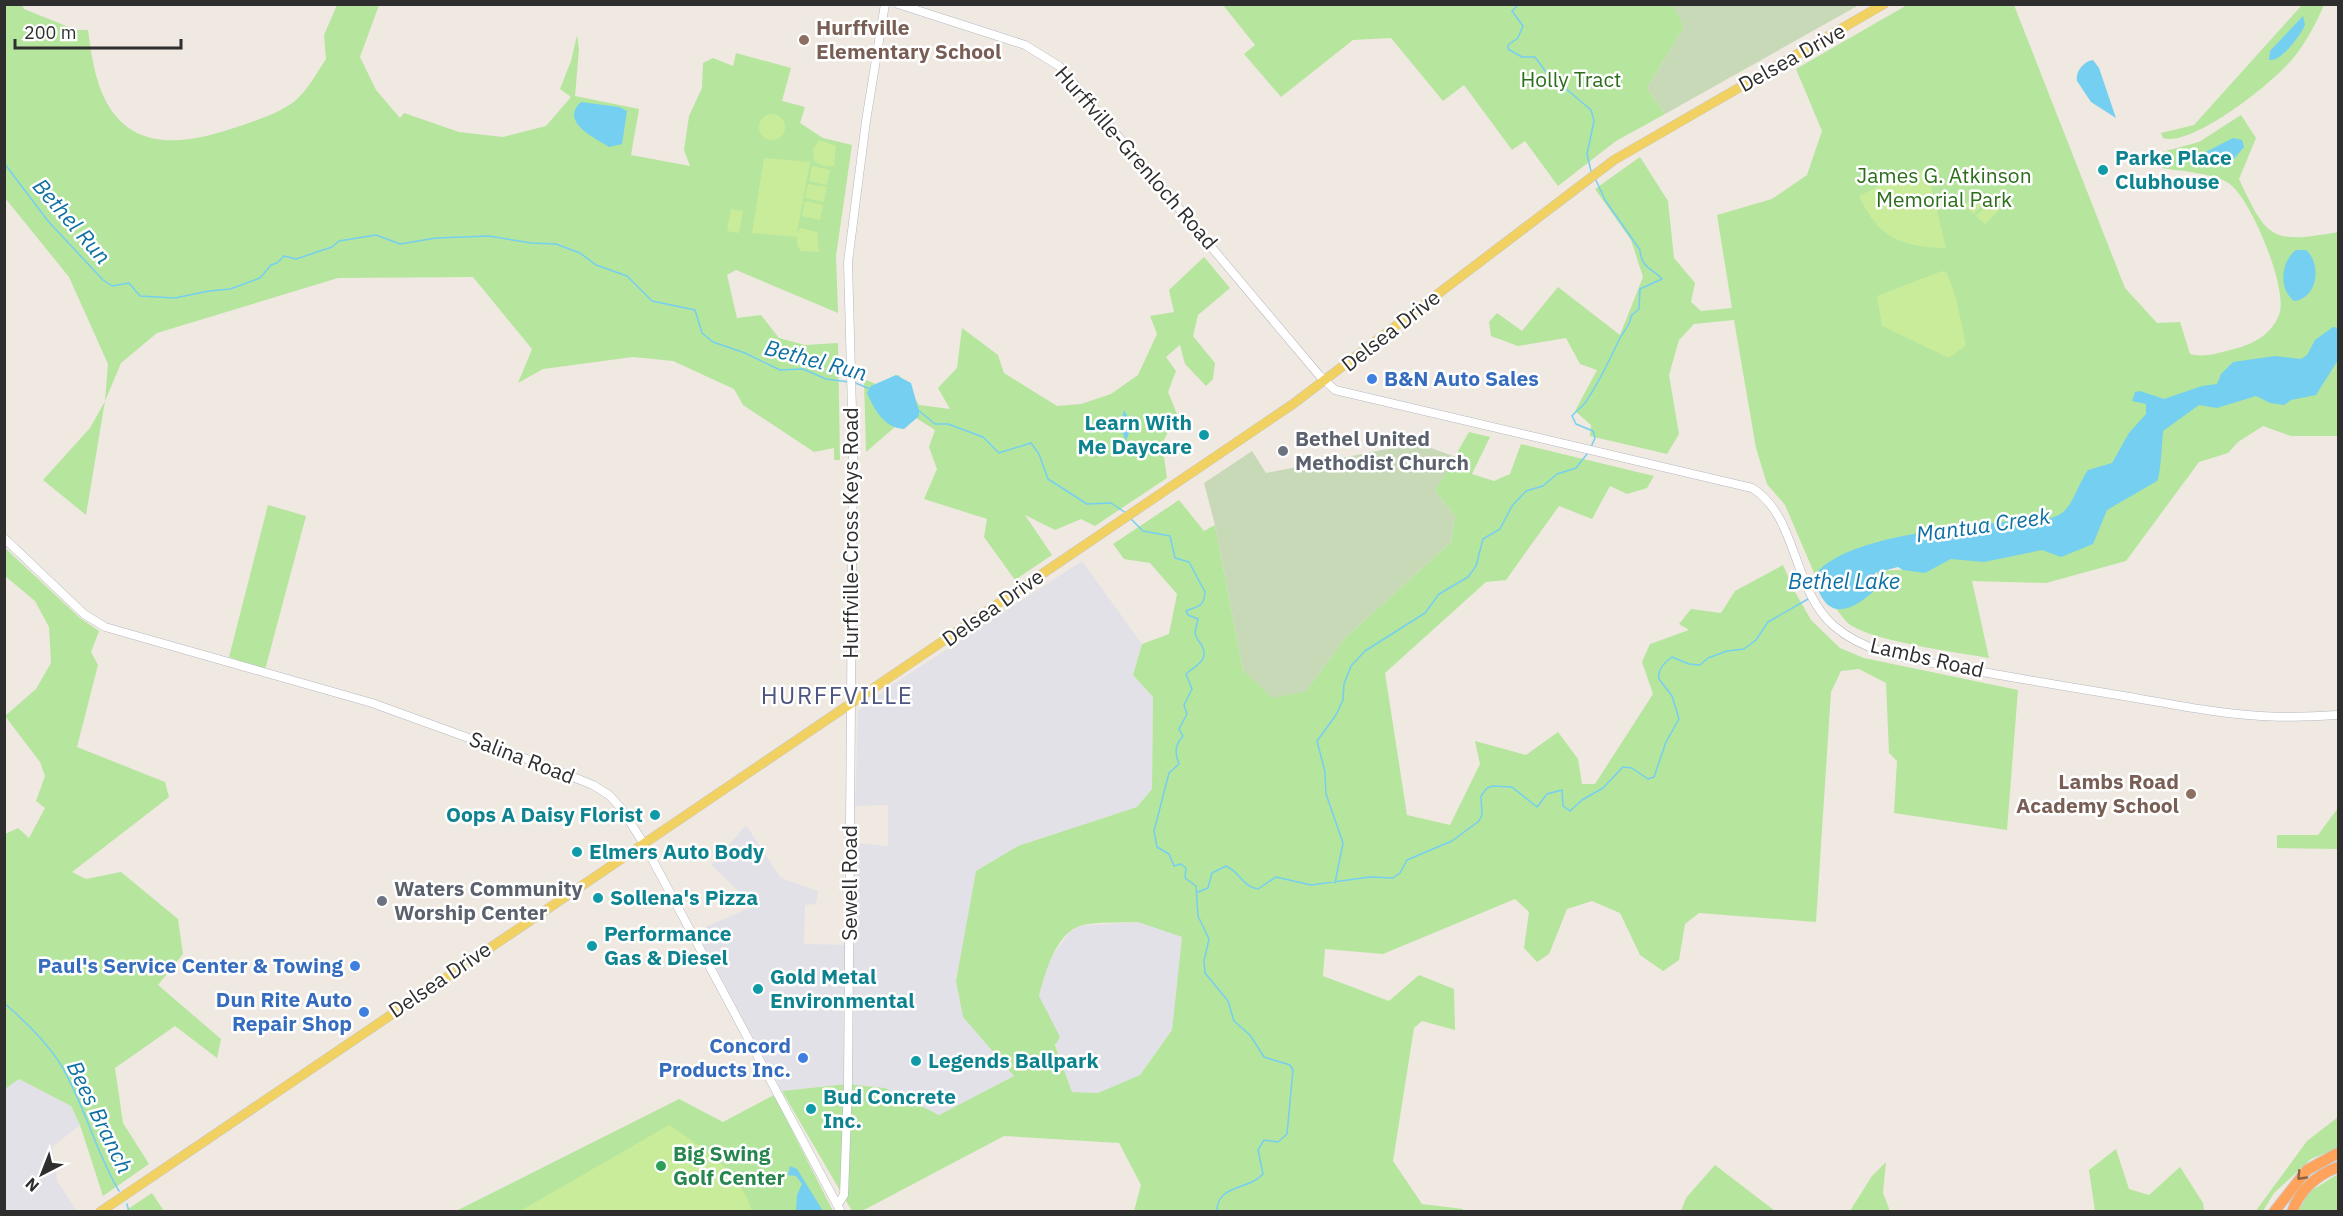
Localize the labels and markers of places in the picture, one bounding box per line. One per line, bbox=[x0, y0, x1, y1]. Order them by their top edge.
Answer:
place label: Hurffville Elementary School bbox=[816, 13, 1001, 65]
marker: Hurffville Elementary School bbox=[797, 33, 811, 47]
place label: Parke Place Clubhouse bbox=[2115, 143, 2232, 195]
marker: Parke Place Clubhouse bbox=[2096, 163, 2110, 177]
place label: B&N Auto Sales bbox=[1384, 364, 1539, 392]
marker: B&N Auto Sales bbox=[1365, 372, 1379, 386]
place label: Learn With Me Daycare bbox=[1078, 408, 1192, 460]
place label: Bethel United Methodist Church bbox=[1295, 424, 1469, 476]
marker: Learn With Me Daycare bbox=[1197, 428, 1211, 442]
marker: Bethel United Methodist Church bbox=[1276, 444, 1290, 458]
place label: Lambs Road Academy School bbox=[2016, 767, 2179, 819]
marker: Lambs Road Academy School bbox=[2184, 787, 2198, 801]
place label: Oops A Daisy Florist bbox=[446, 800, 643, 828]
marker: Oops A Daisy Florist bbox=[648, 808, 662, 822]
place label: Elmers Auto Body bbox=[589, 837, 765, 865]
marker: Elmers Auto Body bbox=[570, 845, 584, 859]
place label: Waters Community Worship Center bbox=[394, 874, 584, 926]
place label: Sollena's Pizza bbox=[610, 883, 758, 911]
marker: Sollena's Pizza bbox=[591, 891, 605, 905]
marker: Waters Community Worship Center bbox=[375, 894, 389, 908]
place label: Performance Gas & Diesel bbox=[604, 919, 732, 971]
marker: Performance Gas & Diesel bbox=[585, 939, 599, 953]
place label: Paul's Service Center & Towing bbox=[38, 951, 343, 979]
marker: Paul's Service Center & Towing bbox=[348, 959, 362, 973]
place label: Gold Metal Environmental bbox=[770, 962, 915, 1014]
marker: Gold Metal Environmental bbox=[751, 982, 765, 996]
place label: Dun Rite Auto Repair Shop bbox=[216, 985, 352, 1037]
marker: Dun Rite Auto Repair Shop bbox=[357, 1005, 371, 1019]
place label: Concord Products Inc. bbox=[659, 1031, 791, 1083]
place label: Legends Ballpark bbox=[928, 1046, 1100, 1074]
marker: Concord Products Inc. bbox=[796, 1051, 810, 1065]
marker: Legends Ballpark bbox=[909, 1054, 923, 1068]
place label: Bud Concrete Inc. bbox=[823, 1082, 956, 1134]
marker: Bud Concrete Inc. bbox=[804, 1102, 818, 1116]
place label: Big Swing Golf Center bbox=[673, 1139, 786, 1191]
marker: Big Swing Golf Center bbox=[654, 1159, 668, 1173]

